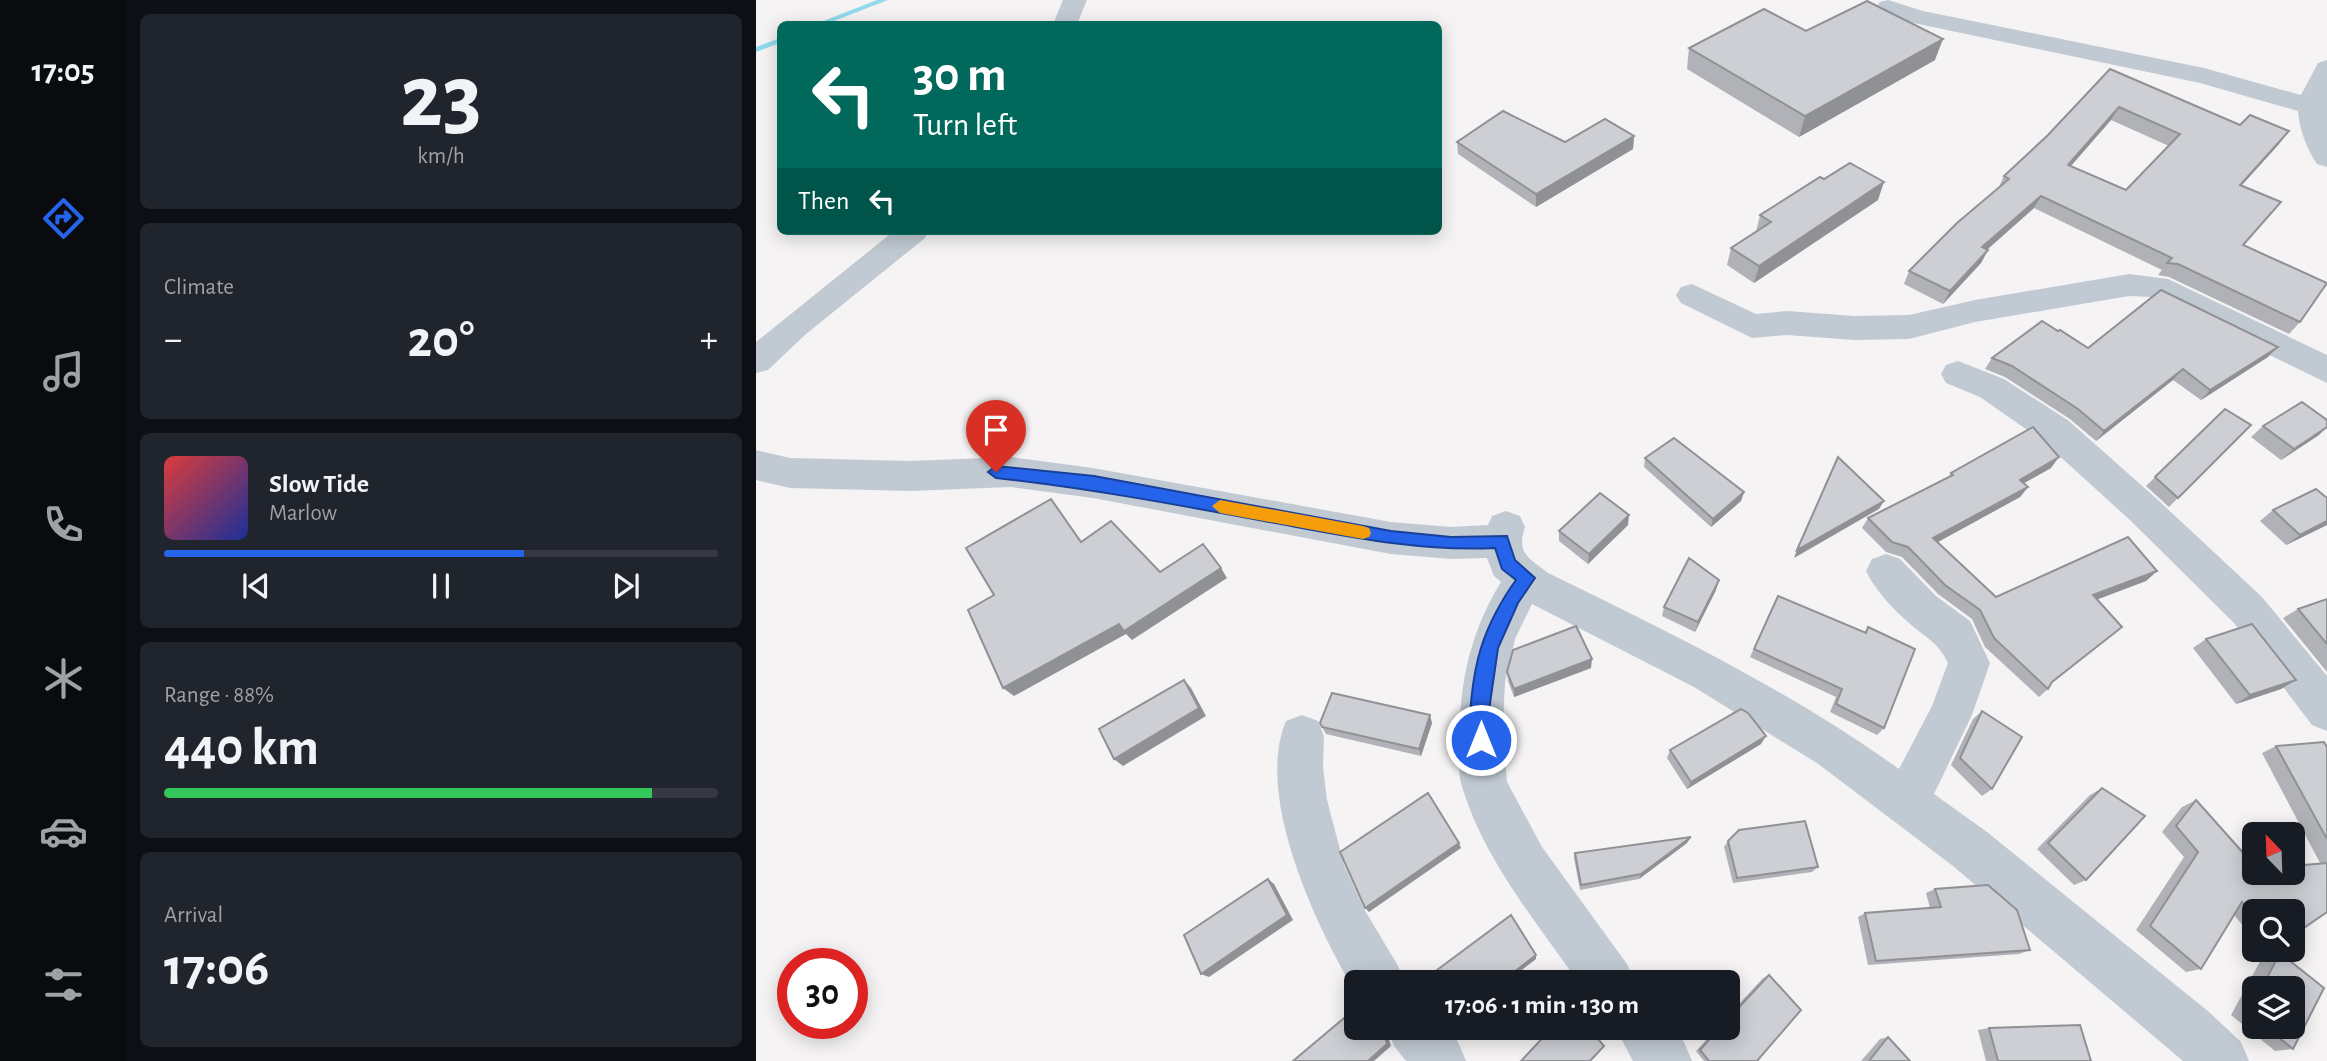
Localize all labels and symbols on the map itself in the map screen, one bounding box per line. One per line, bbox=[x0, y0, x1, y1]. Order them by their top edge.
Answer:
pin bbox=[966, 400, 1026, 472]
position arrow bbox=[1444, 703, 1518, 777]
north arrow bbox=[2242, 822, 2305, 886]
speed limit sign: 30 bbox=[777, 948, 868, 1039]

